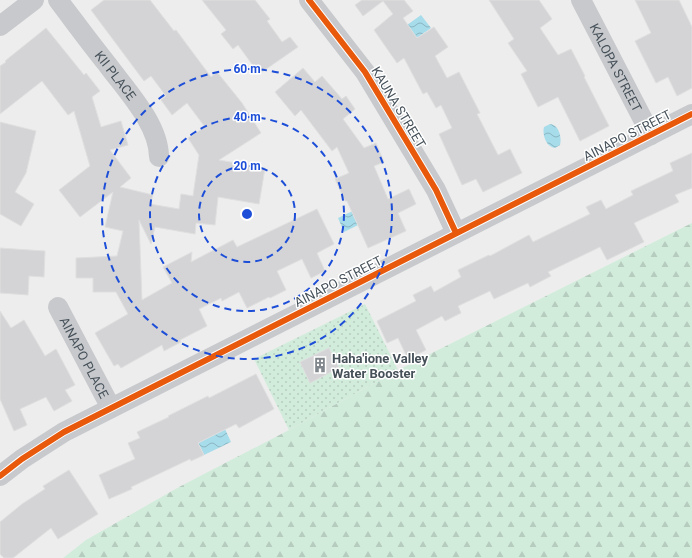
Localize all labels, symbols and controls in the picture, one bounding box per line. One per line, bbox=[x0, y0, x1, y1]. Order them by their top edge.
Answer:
street label: KALOPA STREET bbox=[586, 21, 645, 115]
street label: KII PLACE bbox=[92, 48, 139, 103]
text: 60 m bbox=[233, 62, 261, 76]
street label: KAUNA STREET bbox=[368, 64, 429, 151]
street label: AINAPO STREET bbox=[581, 107, 674, 164]
text: 40 m bbox=[233, 110, 261, 124]
text: 20 m bbox=[233, 159, 261, 173]
centre of rings bbox=[240, 207, 254, 221]
street label: AINAPO STREET bbox=[292, 253, 385, 310]
street label: AINAPO PLACE bbox=[57, 314, 112, 401]
place label: Haha'ione Valley Water Booster bbox=[332, 351, 429, 381]
building icon: Haha'ione Valley Water Booster bbox=[311, 356, 329, 374]

